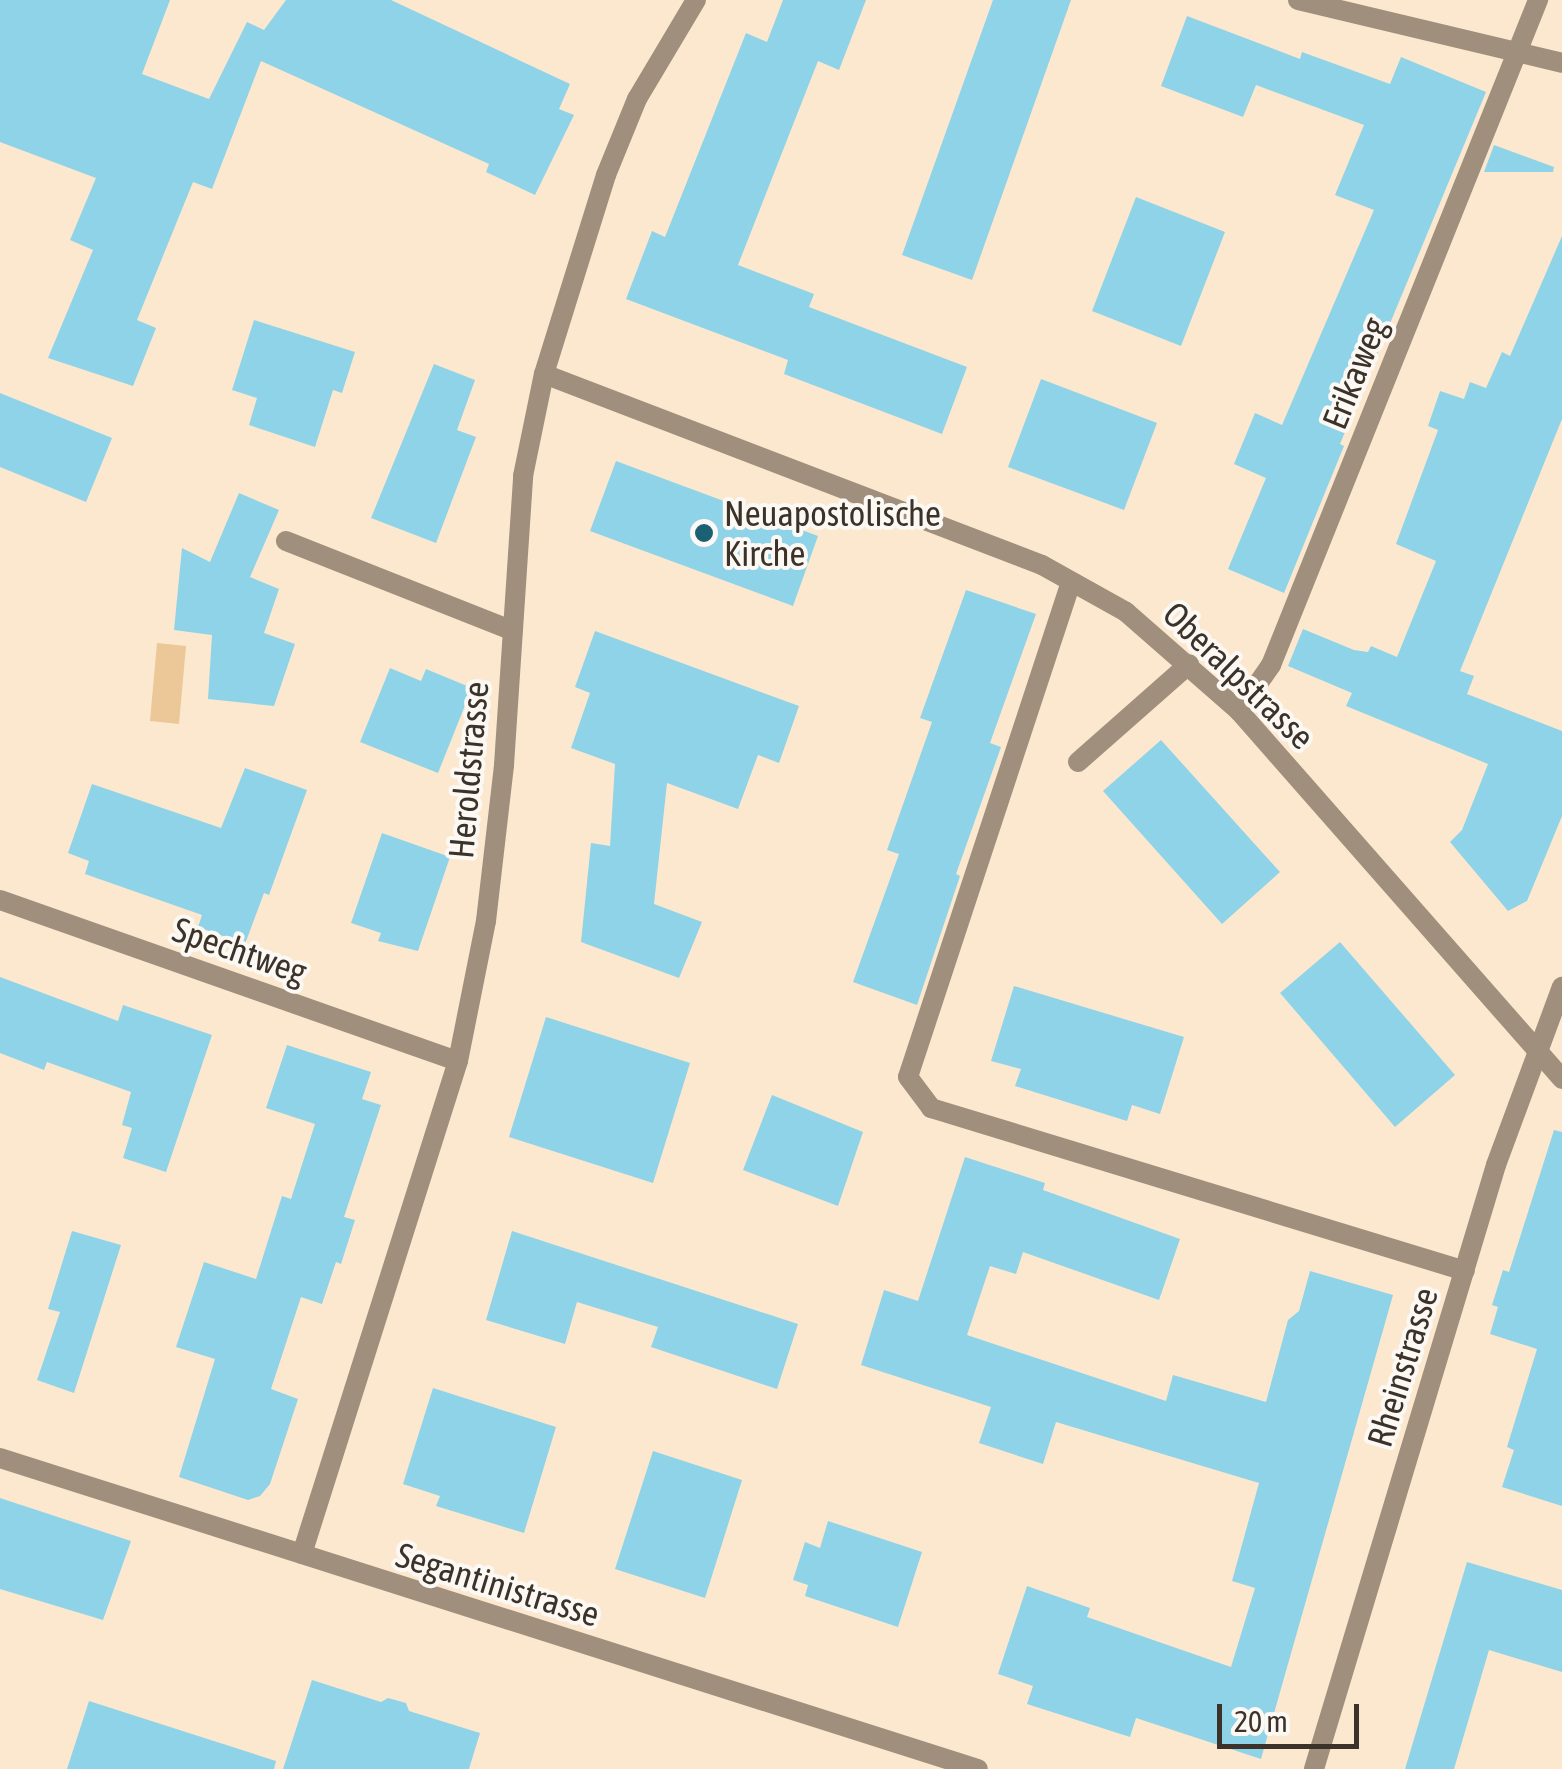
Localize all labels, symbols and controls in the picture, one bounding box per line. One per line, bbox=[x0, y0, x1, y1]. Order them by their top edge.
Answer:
street label: Erikaweg bbox=[1313, 311, 1395, 435]
place label: Neuapostolische Kirche bbox=[724, 492, 941, 574]
marker: Neuapostolische Kirche bbox=[693, 522, 715, 544]
street label: Oberalpstrasse bbox=[1155, 593, 1323, 757]
street label: Heroldstrasse bbox=[439, 680, 497, 860]
street label: Spechtweg bbox=[168, 908, 312, 992]
street label: Rheinstrasse bbox=[1358, 1282, 1446, 1452]
street label: Segantinistrasse bbox=[391, 1533, 605, 1635]
scale bar bbox=[1222, 1684, 1364, 1746]
text: 20 m bbox=[1234, 1704, 1288, 1738]

